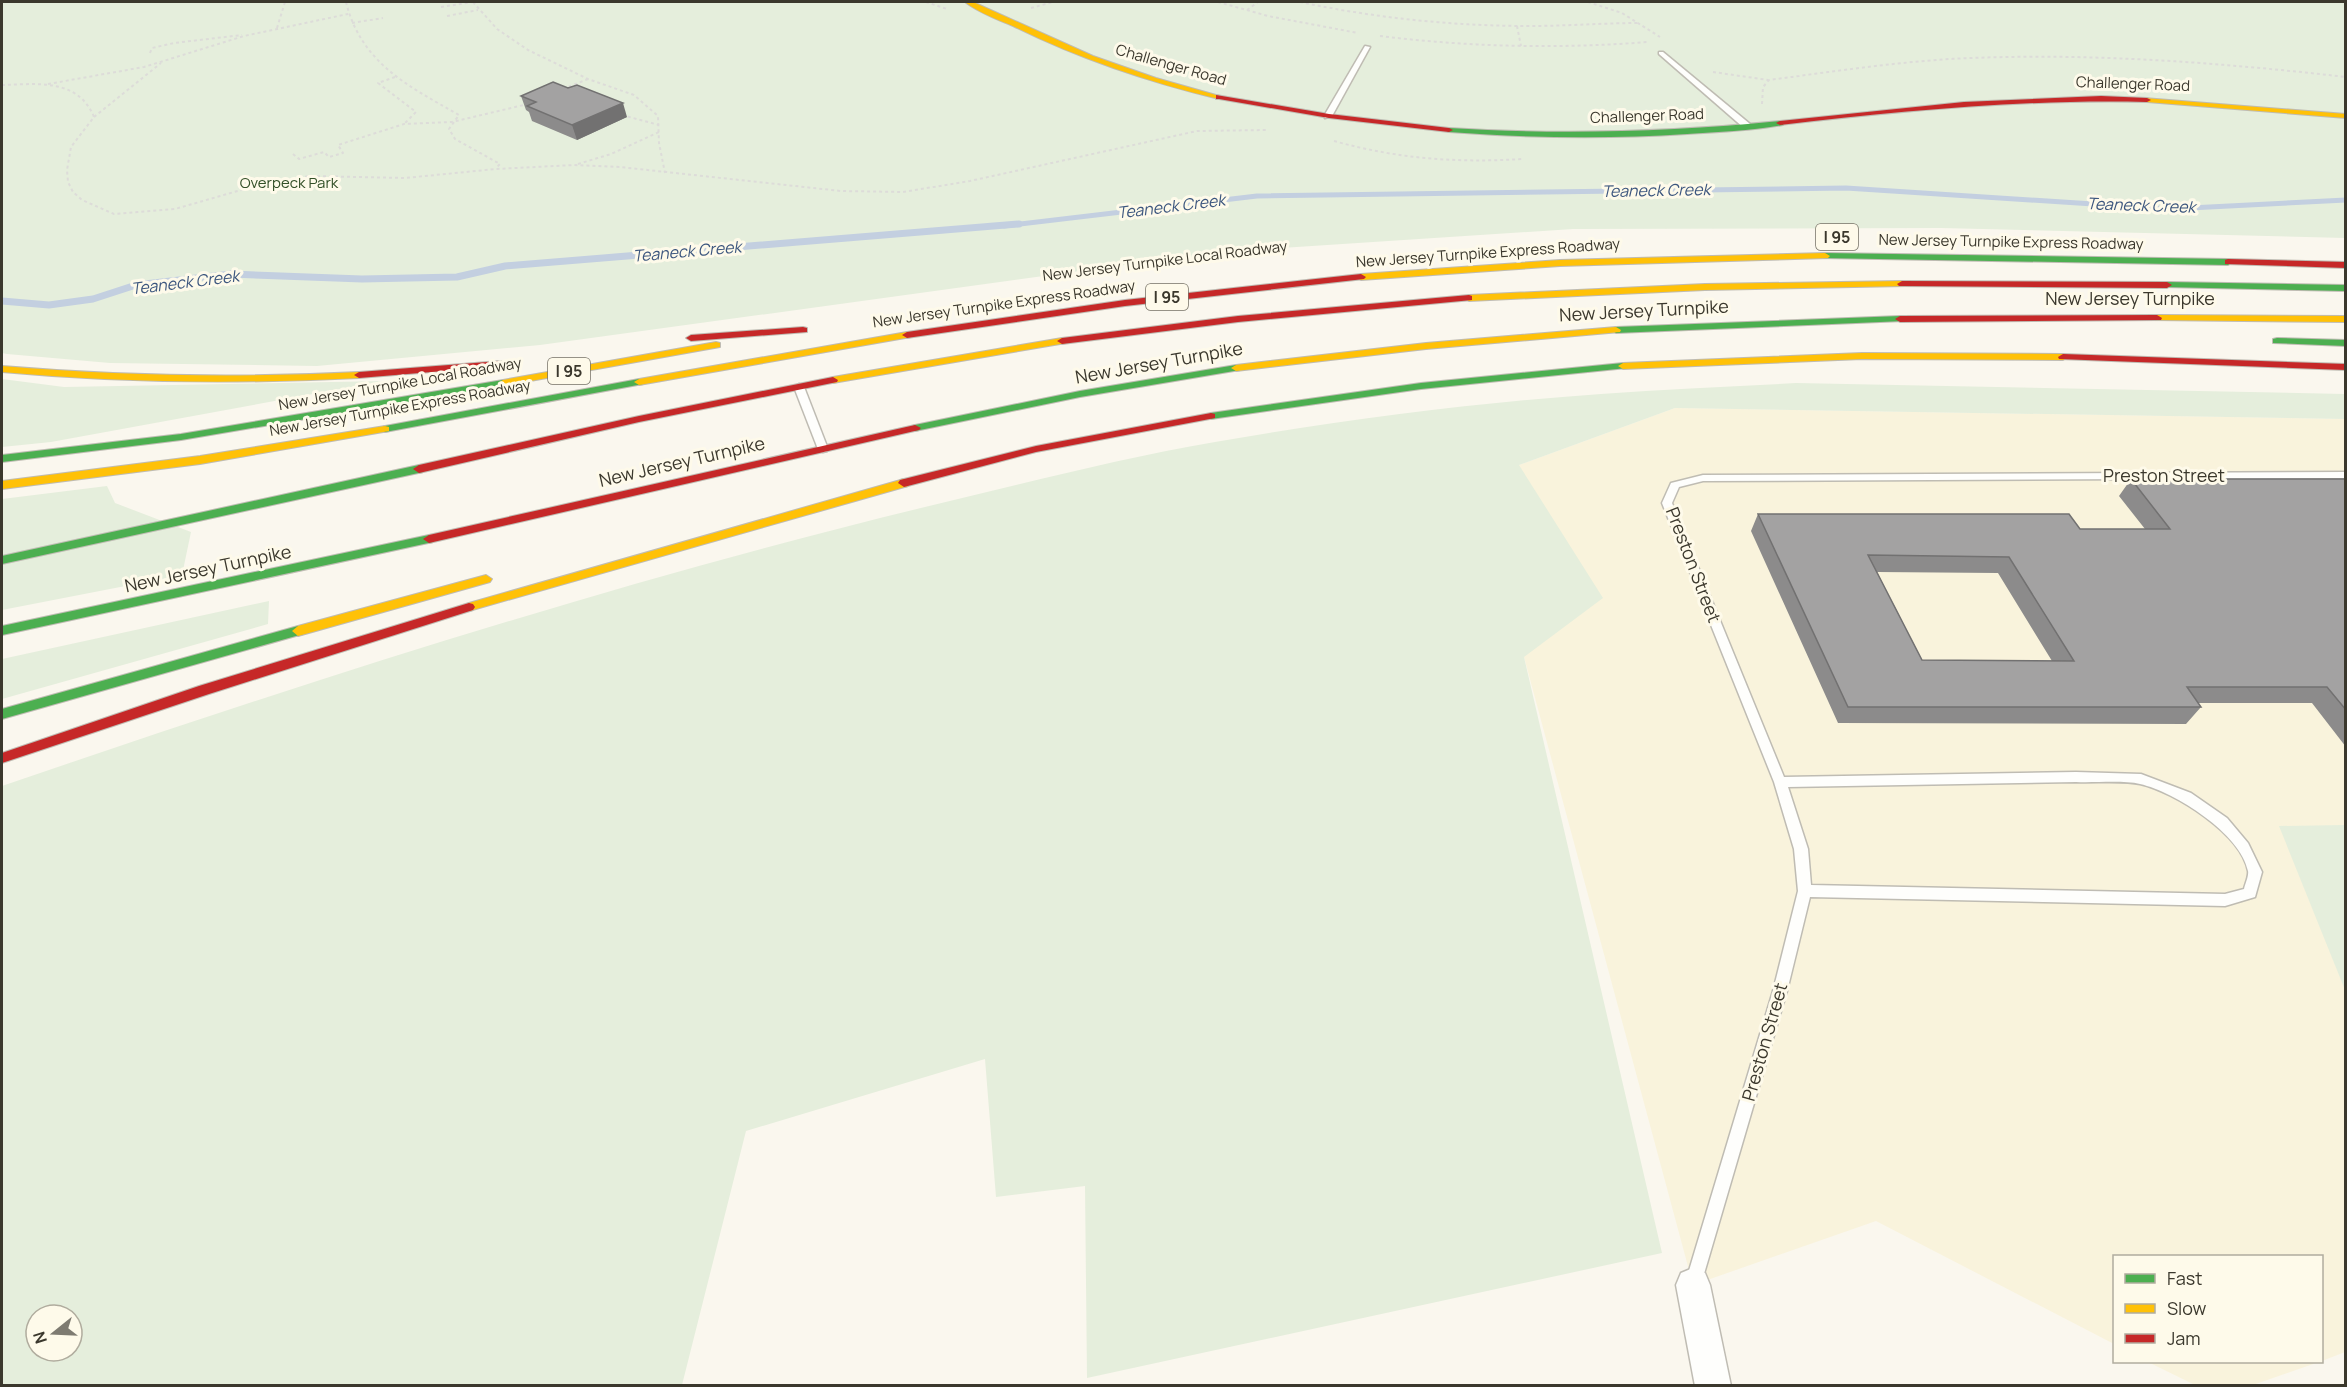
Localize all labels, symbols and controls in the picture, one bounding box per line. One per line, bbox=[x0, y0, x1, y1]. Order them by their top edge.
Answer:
street label: Challenger Road bbox=[1113, 39, 1229, 90]
street label: Challenger Road bbox=[2076, 71, 2190, 96]
street label: Challenger Road bbox=[1590, 103, 1704, 128]
park label: Overpeck Park bbox=[240, 172, 339, 193]
water label: Teaneck Creek bbox=[1601, 178, 1713, 202]
water label: Teaneck Creek bbox=[1116, 188, 1228, 224]
water label: Teaneck Creek bbox=[2086, 192, 2198, 218]
road number: I 95 bbox=[1816, 224, 1858, 250]
street label: New Jersey Turnpike Express Roadway bbox=[1878, 229, 2144, 254]
street label: New Jersey Turnpike Express Roadway bbox=[1355, 233, 1621, 272]
water label: Teaneck Creek bbox=[632, 235, 744, 267]
street label: New Jersey Turnpike Local Roadway bbox=[1041, 235, 1289, 286]
water label: Teaneck Creek bbox=[130, 264, 242, 300]
street label: New Jersey Turnpike Express Roadway bbox=[871, 275, 1137, 332]
road number: I 95 bbox=[1146, 284, 1188, 310]
street label: New Jersey Turnpike bbox=[2045, 286, 2215, 310]
street label: New Jersey Turnpike bbox=[1559, 294, 1729, 326]
street label: New Jersey Turnpike bbox=[1073, 335, 1244, 389]
street label: New Jersey Turnpike Local Roadway bbox=[277, 352, 523, 415]
road number: I 95 bbox=[548, 358, 590, 384]
street label: New Jersey Turnpike Express Roadway bbox=[268, 374, 532, 441]
street label: New Jersey Turnpike bbox=[596, 430, 767, 492]
street label: Preston Street bbox=[2103, 463, 2225, 487]
street label: Preston Street bbox=[1661, 503, 1727, 626]
street label: New Jersey Turnpike bbox=[122, 539, 293, 597]
street label: Preston Street bbox=[1736, 980, 1792, 1104]
legend bbox=[2113, 1255, 2323, 1363]
text: Fast bbox=[2167, 1266, 2202, 1290]
text: Slow bbox=[2167, 1296, 2207, 1320]
north arrow bbox=[24, 1303, 84, 1363]
text: Jam bbox=[2167, 1326, 2201, 1350]
text: N bbox=[27, 1329, 52, 1347]

